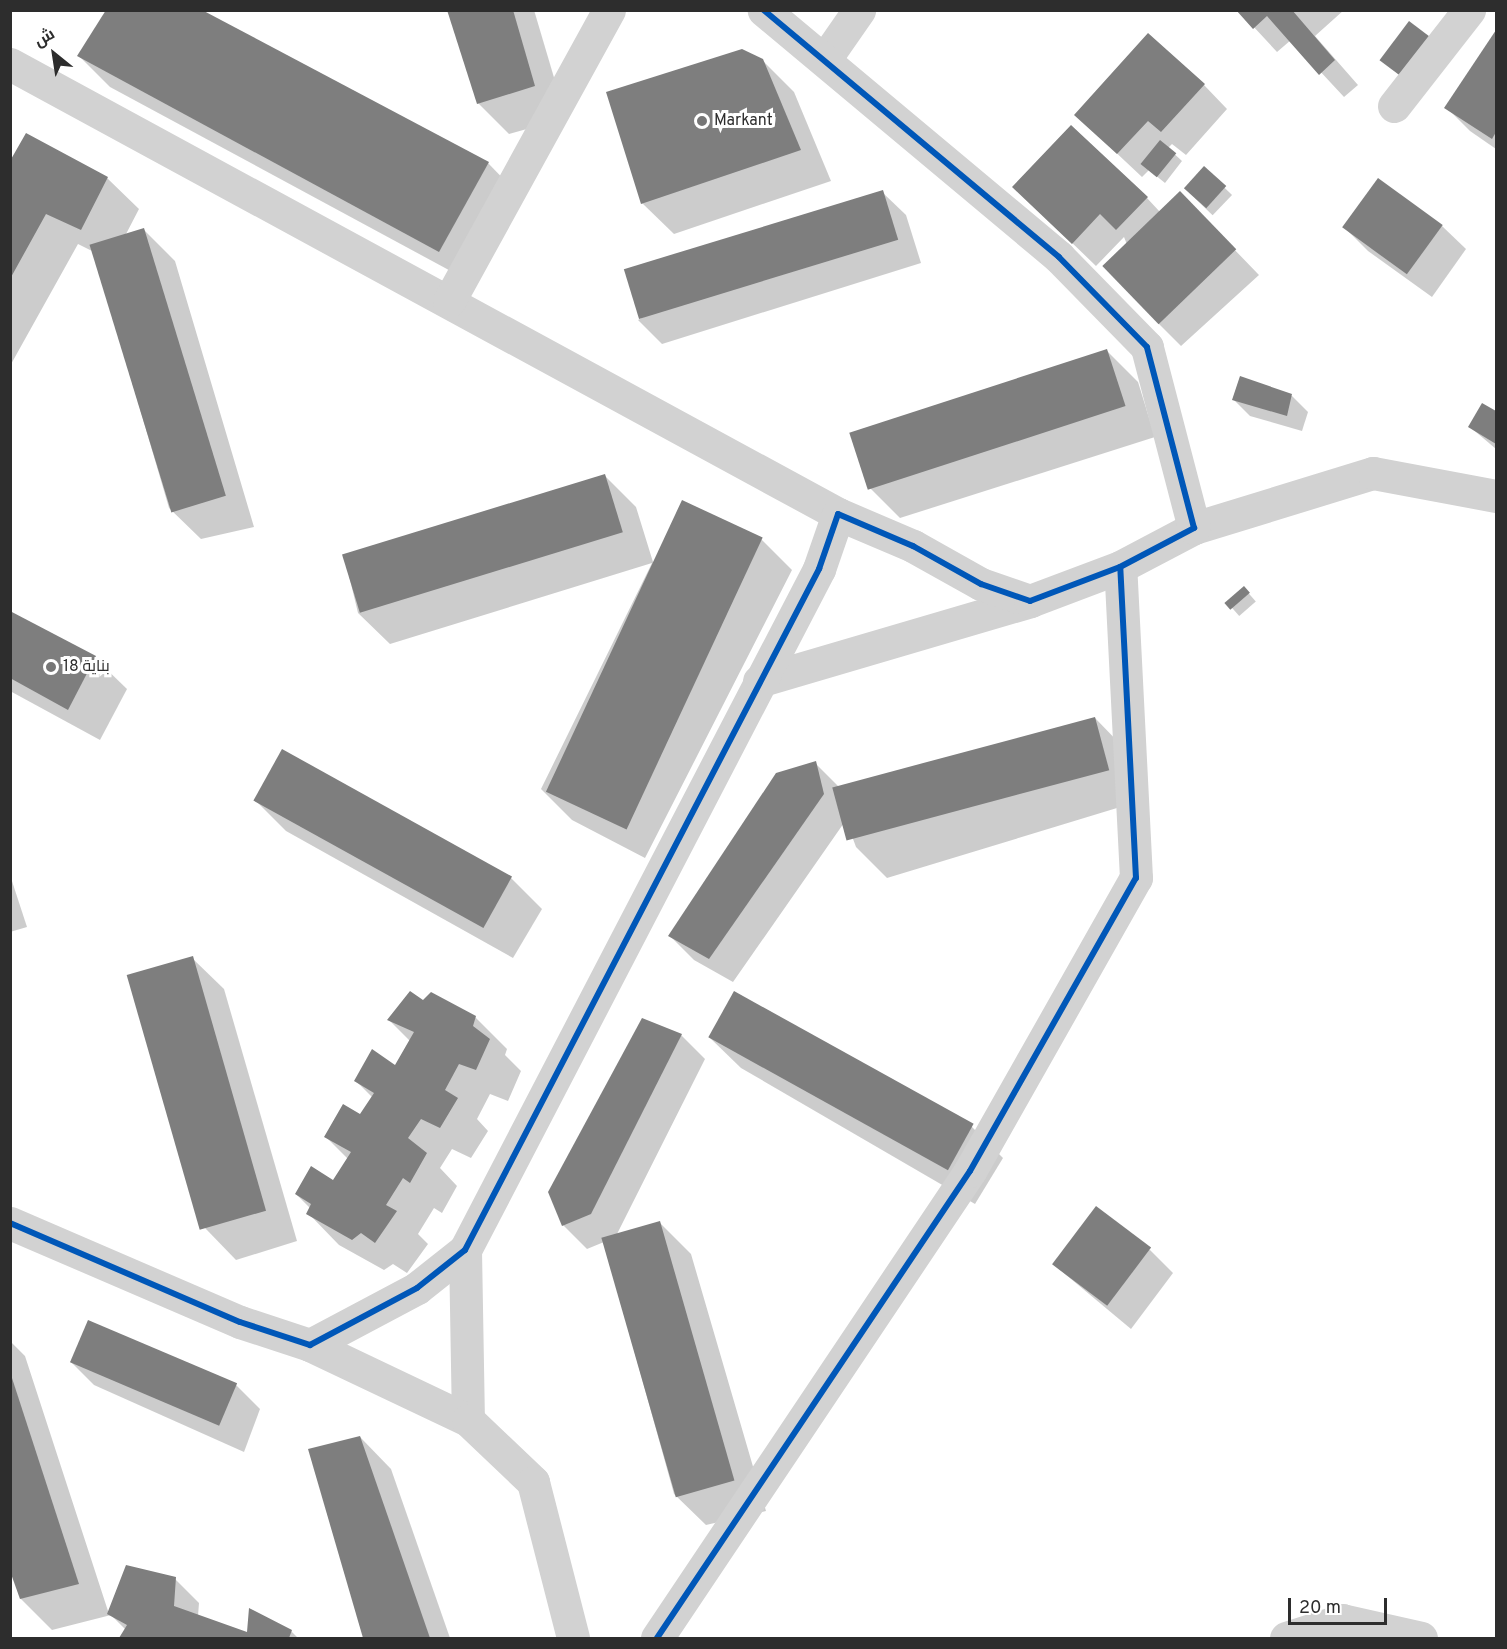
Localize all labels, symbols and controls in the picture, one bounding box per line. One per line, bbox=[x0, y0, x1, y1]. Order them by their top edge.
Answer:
north arrow bbox=[24, 24, 84, 84]
text: ش bbox=[31, 25, 59, 52]
place label: Markant bbox=[714, 111, 773, 131]
marker: Markant bbox=[695, 114, 709, 128]
place label: بناية 18 bbox=[63, 657, 110, 677]
marker: بناية 18 bbox=[44, 660, 58, 674]
scale bar bbox=[1291, 1586, 1390, 1624]
text: 20 m bbox=[1299, 1597, 1341, 1620]

